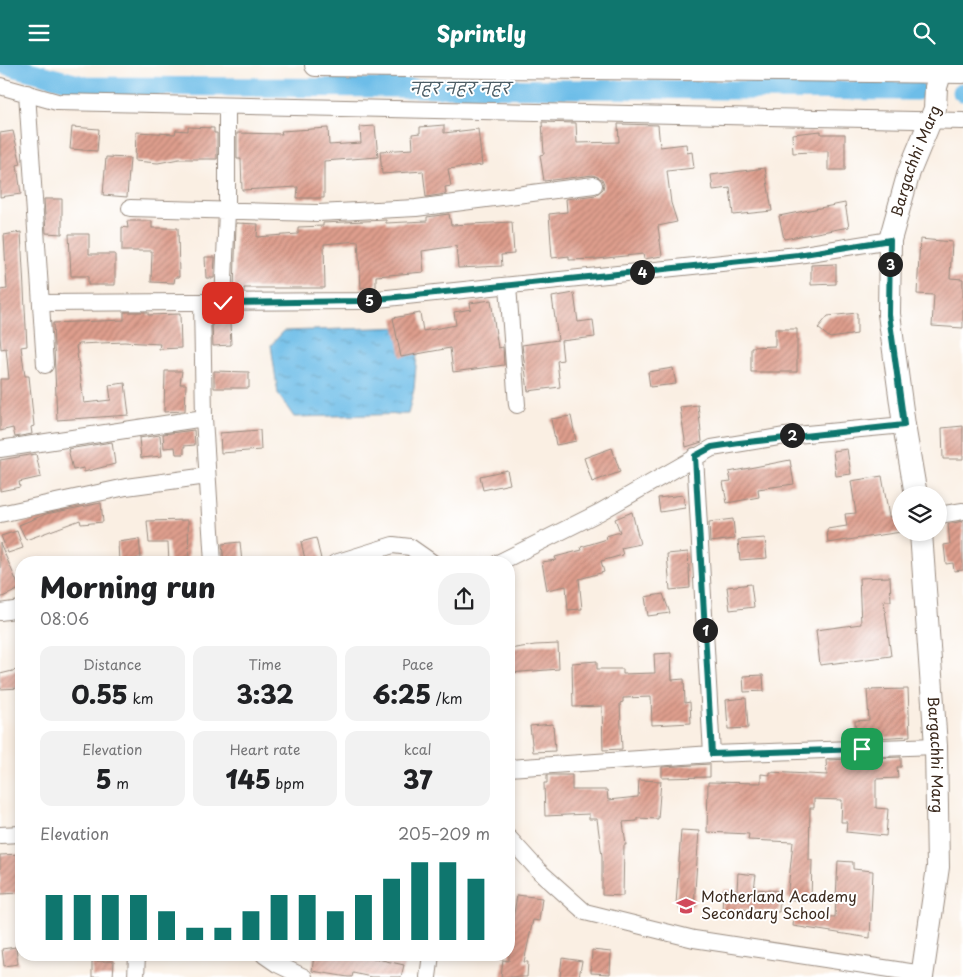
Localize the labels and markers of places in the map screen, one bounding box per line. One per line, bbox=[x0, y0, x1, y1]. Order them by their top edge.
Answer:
pin: 3 bbox=[878, 251, 902, 277]
pin: 4 bbox=[630, 259, 654, 285]
pin bbox=[202, 282, 244, 324]
pin: 5 bbox=[356, 287, 382, 313]
pin: 2 bbox=[780, 423, 804, 447]
pin: 1 bbox=[692, 617, 718, 643]
pin bbox=[841, 728, 883, 770]
place label: Motherland Academy Secondary School bbox=[701, 884, 857, 924]
school or university icon: Motherland Academy Secondary School bbox=[675, 895, 697, 917]

